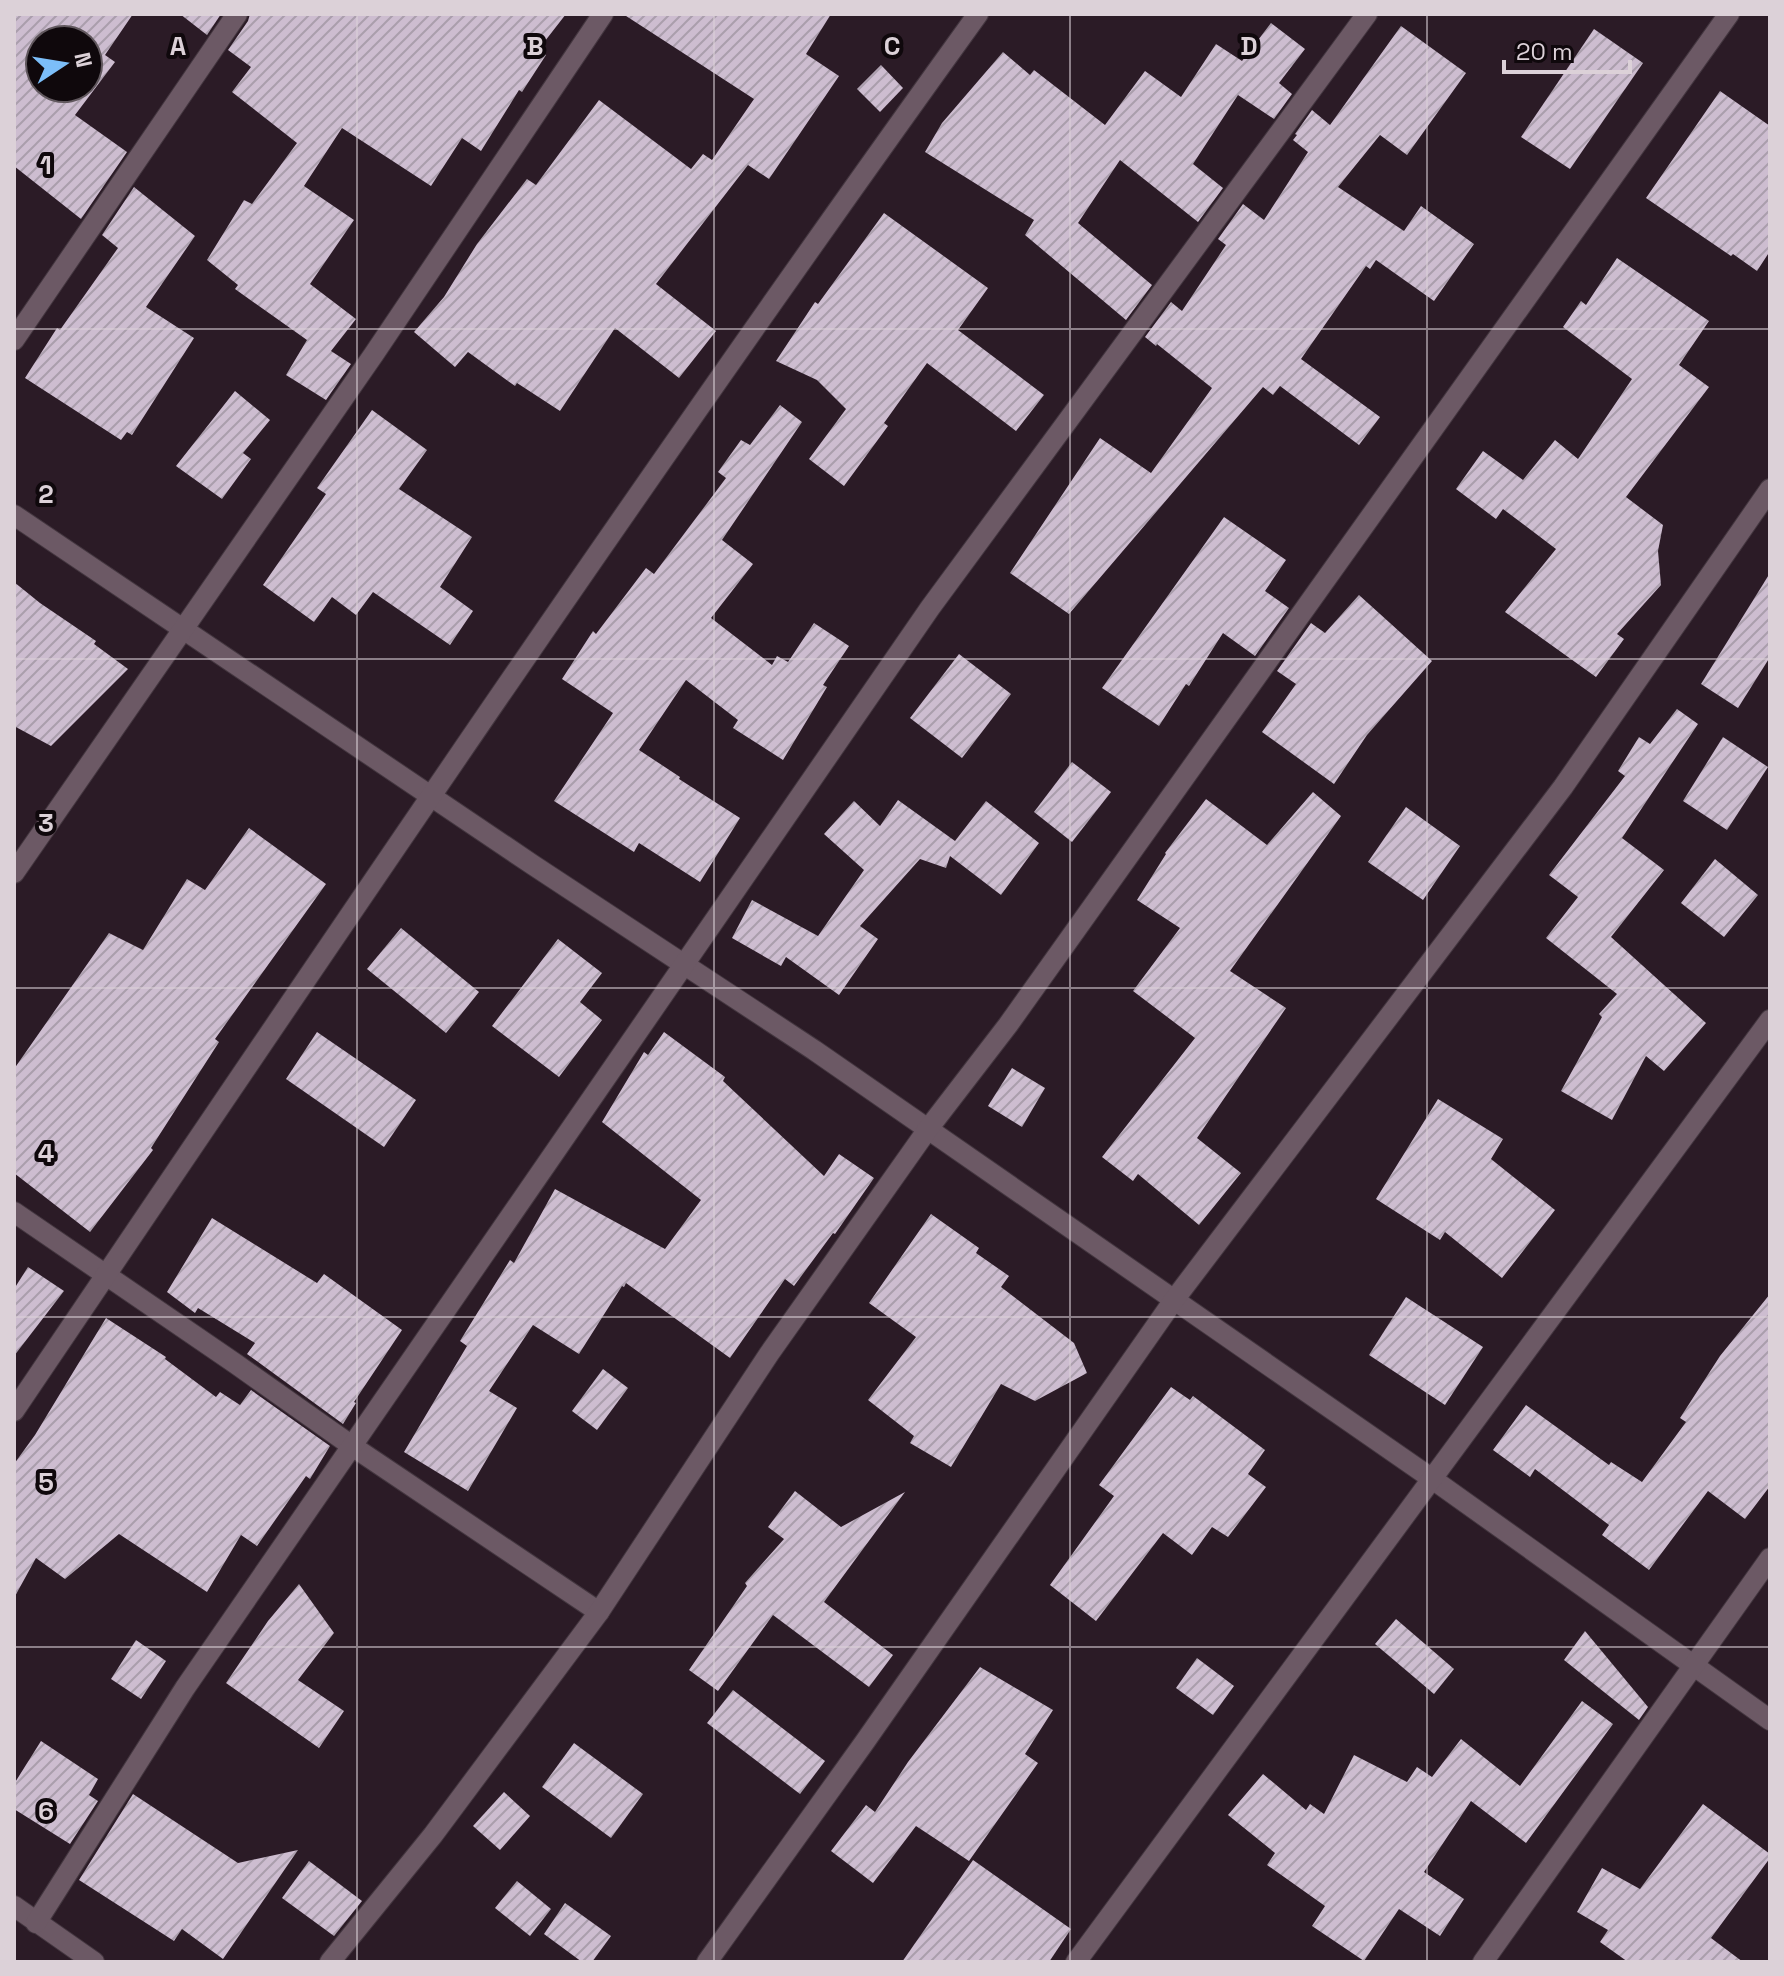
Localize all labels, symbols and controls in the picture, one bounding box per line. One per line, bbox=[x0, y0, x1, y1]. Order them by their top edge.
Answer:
north arrow bbox=[24, 24, 104, 104]
scale bar bbox=[1504, 24, 1630, 74]
text: A bbox=[170, 29, 187, 63]
text: B bbox=[526, 29, 544, 63]
text: C bbox=[884, 29, 900, 63]
text: D bbox=[1240, 29, 1258, 63]
text: 20 m bbox=[1516, 36, 1573, 67]
text: N bbox=[68, 50, 99, 70]
text: 1 bbox=[40, 148, 52, 182]
text: 2 bbox=[38, 477, 54, 511]
text: 3 bbox=[38, 806, 54, 840]
text: 4 bbox=[38, 1136, 54, 1170]
text: 5 bbox=[38, 1465, 54, 1499]
text: 6 bbox=[38, 1794, 54, 1828]

